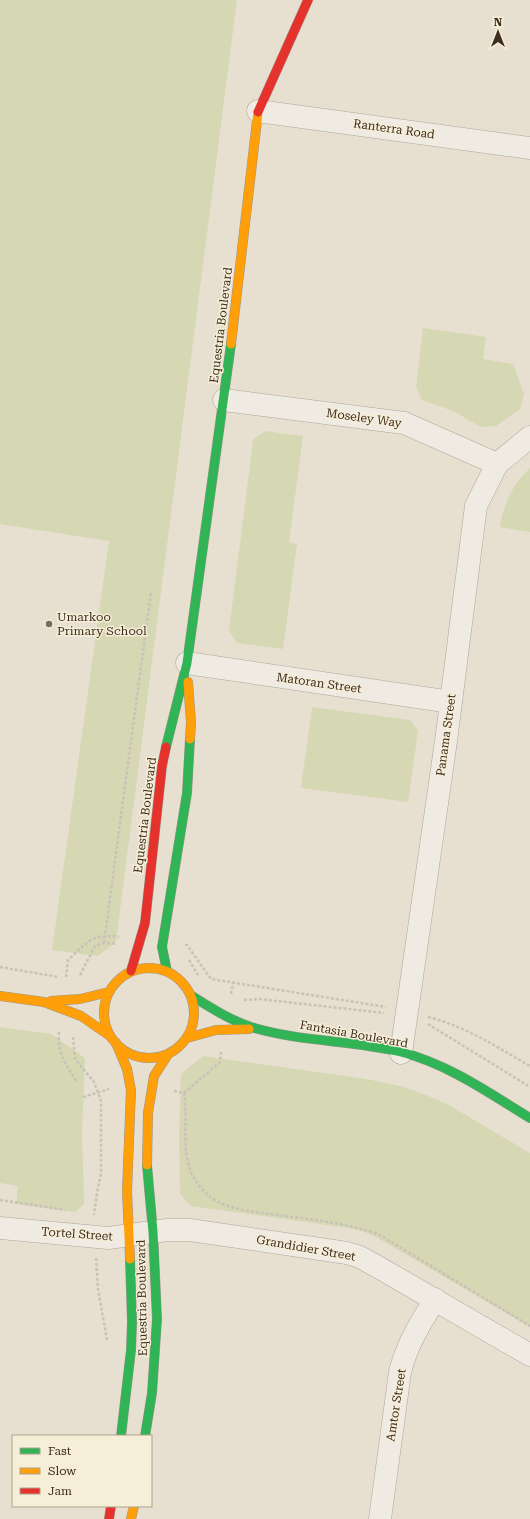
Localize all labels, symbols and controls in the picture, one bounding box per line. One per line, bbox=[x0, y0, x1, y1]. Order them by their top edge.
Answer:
north arrow bbox=[478, 12, 518, 52]
text: N bbox=[494, 16, 503, 29]
street label: Ranterra Road bbox=[352, 116, 436, 142]
street label: Equestria Boulevard bbox=[207, 266, 235, 384]
street label: Moseley Way bbox=[325, 406, 404, 430]
place label: Umarkoo Primary School bbox=[57, 610, 147, 638]
marker: Umarkoo Primary School bbox=[44, 619, 54, 629]
street label: Matoran Street bbox=[275, 670, 363, 696]
street label: Panama Street bbox=[433, 692, 459, 777]
street label: Equestria Boulevard bbox=[131, 756, 159, 874]
street label: Fantasia Boulevard bbox=[299, 1018, 410, 1050]
street label: Tortel Street bbox=[41, 1225, 114, 1244]
street label: Grandidier Street bbox=[255, 1232, 357, 1264]
street label: Equestria Boulevard bbox=[134, 1239, 150, 1357]
street label: Amtor Street bbox=[383, 1367, 409, 1442]
legend bbox=[12, 1435, 152, 1507]
text: Fast bbox=[48, 1444, 72, 1458]
text: Slow bbox=[48, 1464, 76, 1478]
text: Jam bbox=[48, 1484, 72, 1498]

